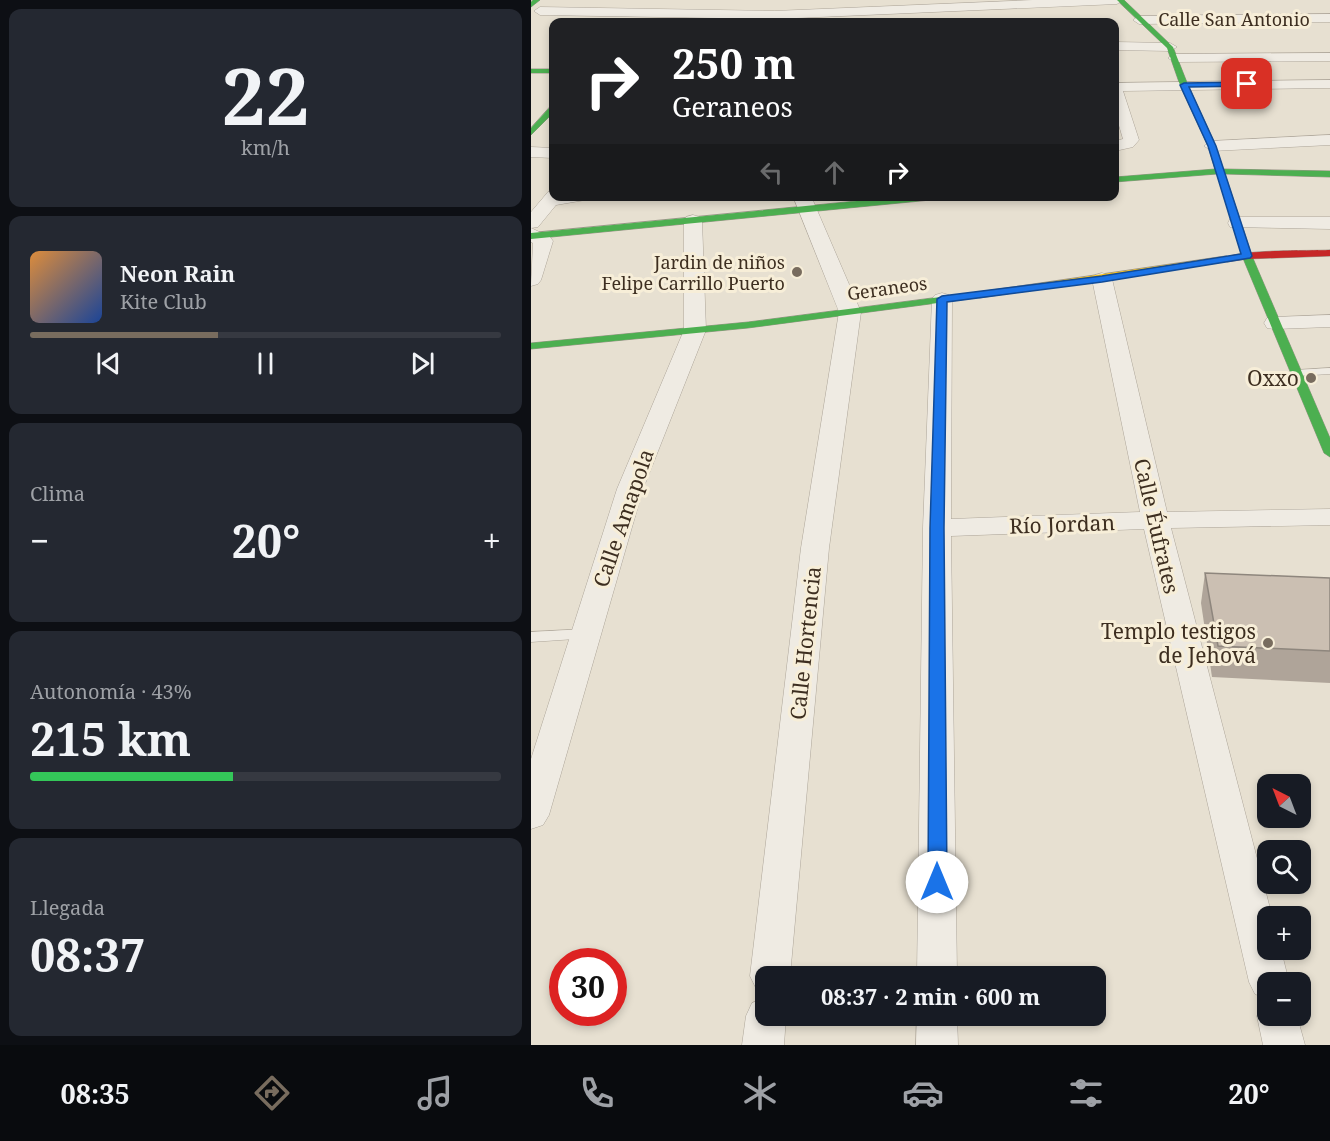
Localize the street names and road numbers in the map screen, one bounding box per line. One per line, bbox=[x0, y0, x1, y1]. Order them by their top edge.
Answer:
street label: Calle San Antonio bbox=[1158, 7, 1310, 31]
street label: Geraneos bbox=[845, 271, 929, 305]
street label: Calle Amapola bbox=[586, 445, 660, 591]
street label: Calle Éufrates bbox=[1128, 456, 1186, 596]
street label: Río Jordan bbox=[1009, 508, 1115, 540]
street label: Calle Hortencia bbox=[783, 565, 827, 721]

